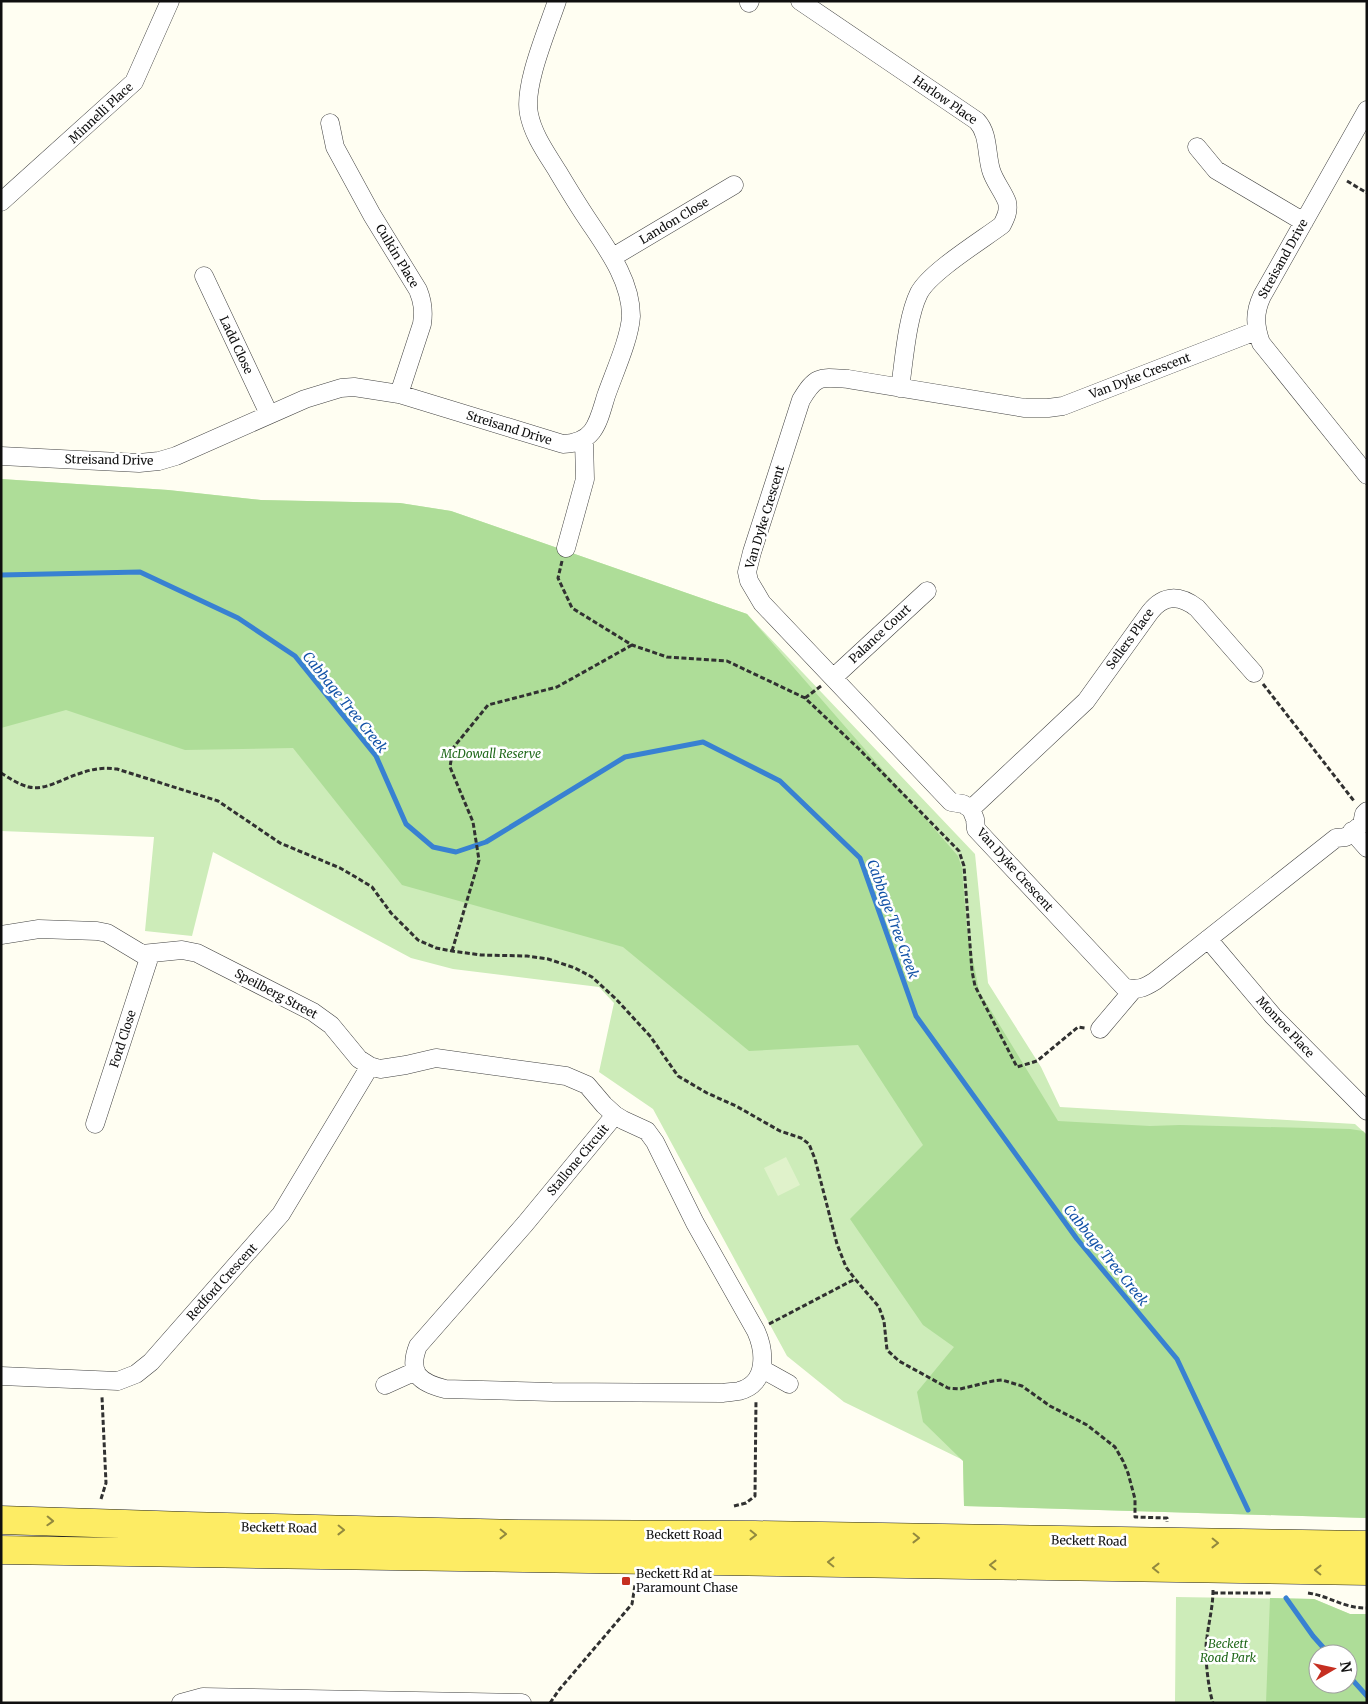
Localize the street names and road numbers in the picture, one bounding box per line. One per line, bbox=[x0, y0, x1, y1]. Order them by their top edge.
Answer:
street label: Harlow Place bbox=[910, 72, 980, 127]
street label: Minnelli Place bbox=[66, 79, 136, 146]
street label: Landon Close bbox=[636, 194, 711, 247]
street label: Streisand Drive bbox=[1254, 216, 1311, 301]
street label: Culkin Place bbox=[373, 221, 422, 290]
street label: Ladd Close bbox=[216, 313, 256, 376]
street label: Van Dyke Crescent bbox=[1086, 349, 1193, 402]
street label: Streisand Drive bbox=[465, 407, 554, 448]
street label: Streisand Drive bbox=[65, 451, 154, 468]
street label: Van Dyke Crescent bbox=[741, 463, 787, 571]
street label: Palance Court bbox=[845, 601, 914, 666]
street label: Sellers Place bbox=[1103, 606, 1157, 672]
street label: Van Dyke Crescent bbox=[973, 824, 1057, 915]
street label: Speilberg Street bbox=[232, 965, 321, 1022]
street label: Monroe Place bbox=[1253, 993, 1318, 1060]
street label: Ford Close bbox=[106, 1008, 139, 1070]
street label: Stallone Circuit bbox=[543, 1121, 612, 1198]
street label: Redford Crescent bbox=[183, 1240, 260, 1323]
street label: Beckett Road bbox=[241, 1519, 317, 1536]
street label: Beckett Road bbox=[646, 1527, 722, 1542]
street label: Beckett Road bbox=[1051, 1532, 1127, 1549]

